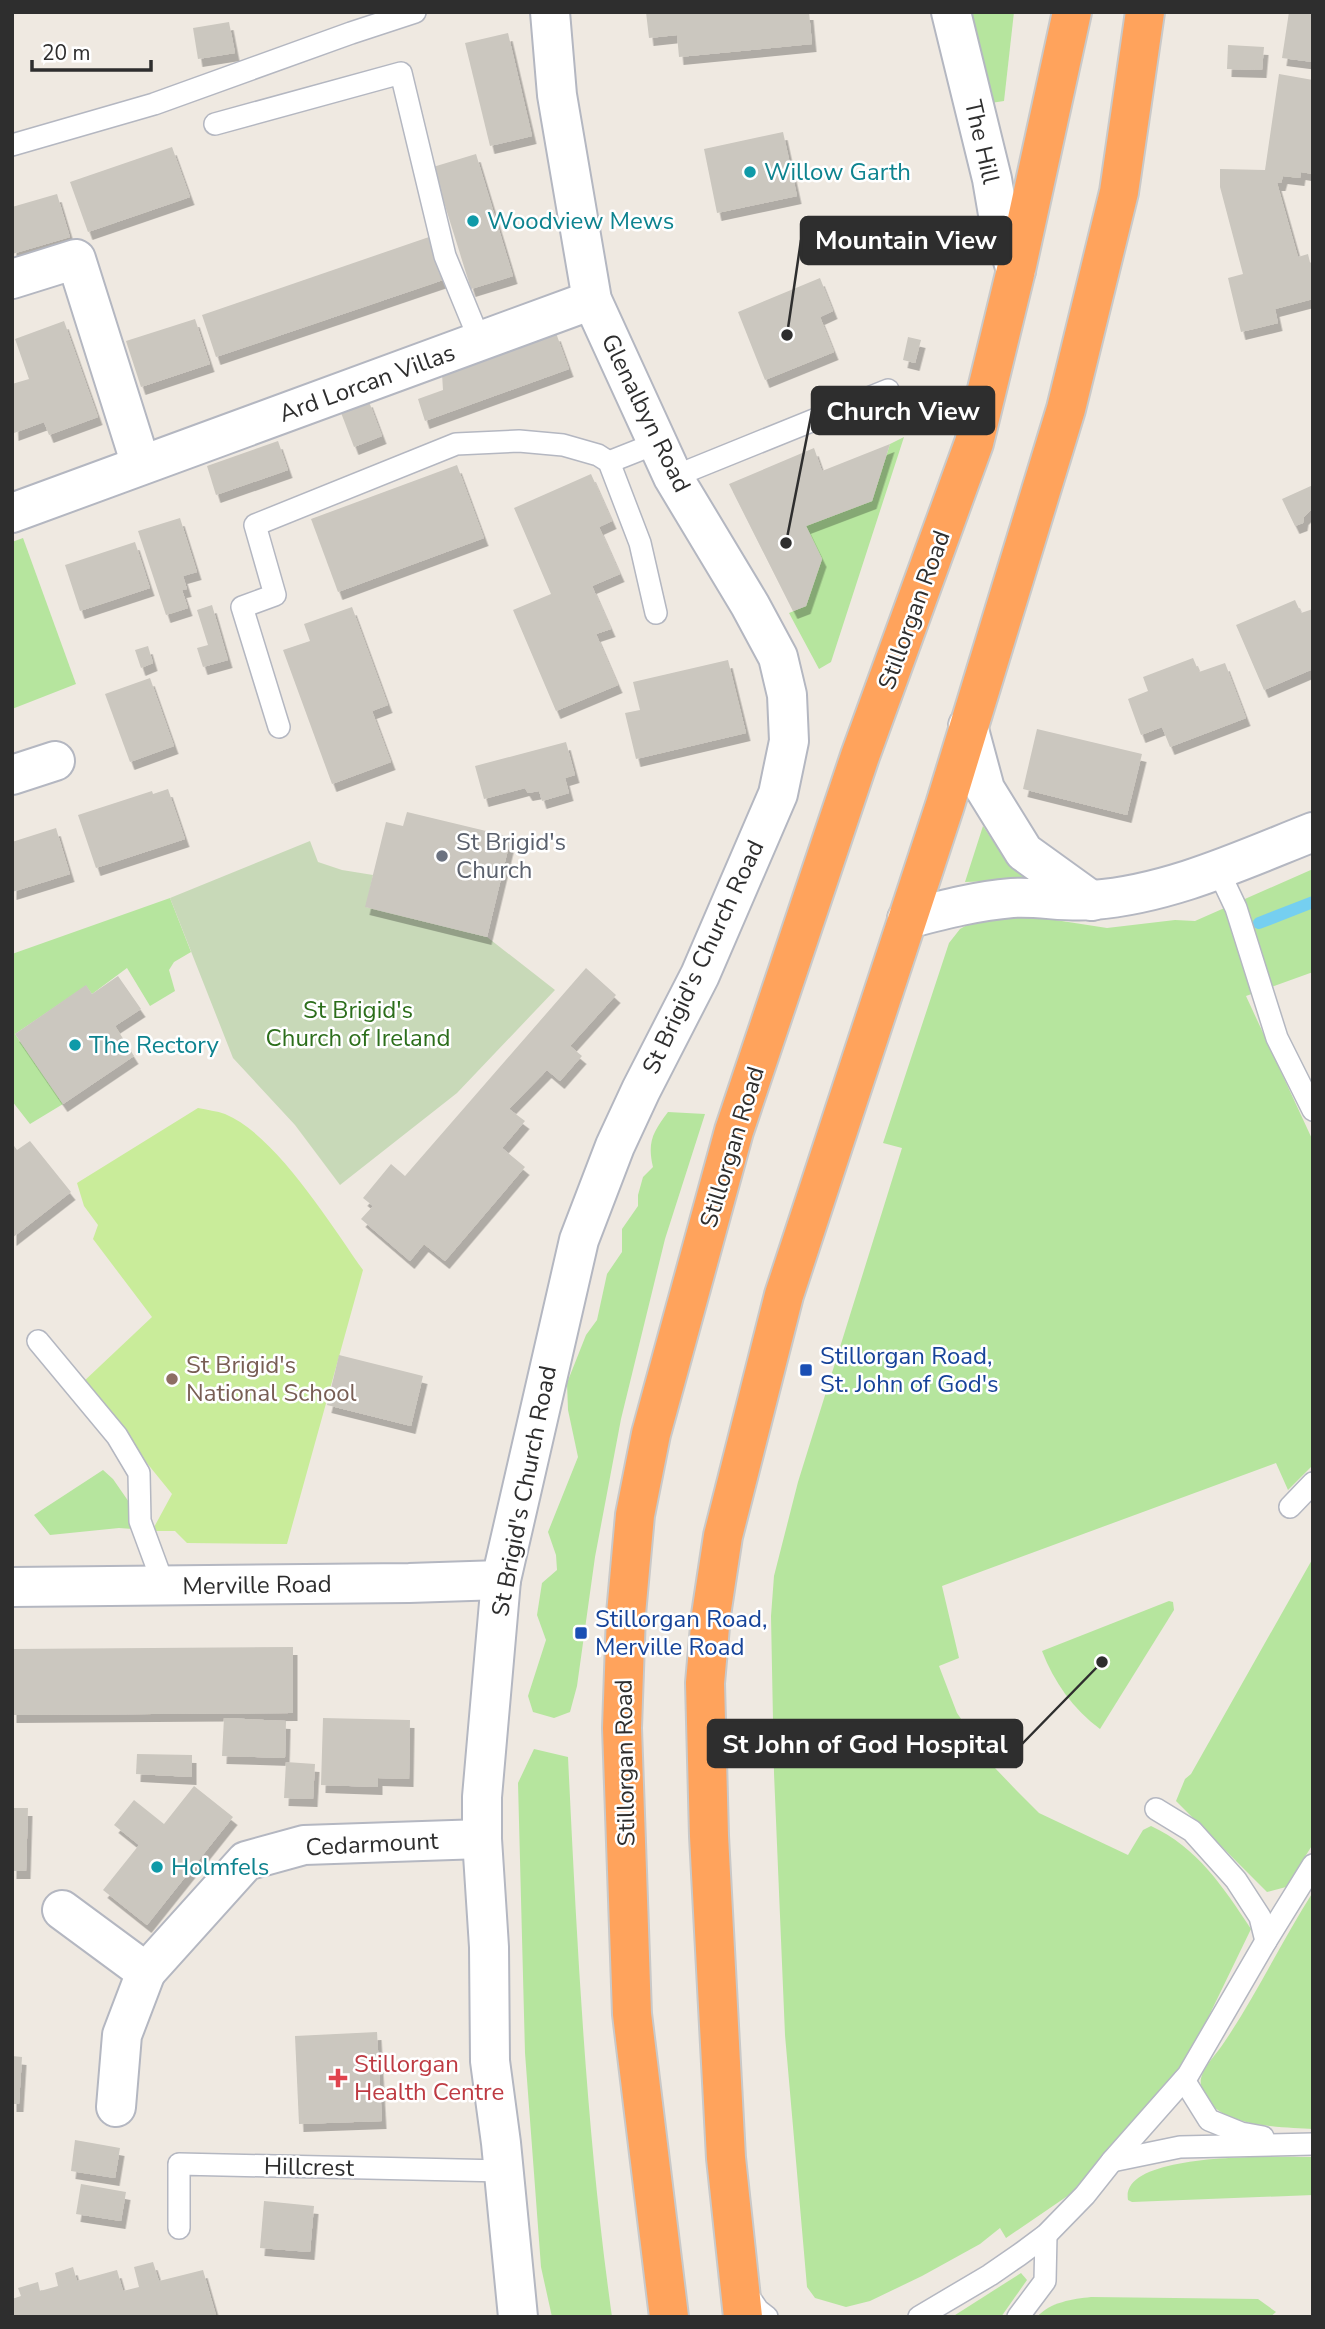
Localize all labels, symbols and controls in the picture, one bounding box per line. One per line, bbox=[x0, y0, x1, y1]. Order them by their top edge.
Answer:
scale bar bbox=[32, 28, 150, 72]
text: 20 m bbox=[42, 39, 91, 67]
street label: The Hill bbox=[957, 97, 1007, 187]
place label: Willow Garth bbox=[764, 156, 911, 188]
marker: Willow Garth bbox=[742, 164, 758, 180]
place label: Woodview Mews bbox=[487, 205, 674, 237]
marker: Woodview Mews bbox=[465, 213, 481, 229]
callout: Mountain View bbox=[801, 217, 1011, 264]
text: Mountain View bbox=[815, 223, 997, 258]
street label: Glenalbyn Road bbox=[594, 329, 698, 497]
street label: Ard Lorcan Villas bbox=[275, 336, 459, 430]
callout: Church View bbox=[812, 387, 994, 434]
text: Church View bbox=[826, 394, 980, 429]
street label: Stillorgan Road bbox=[870, 526, 958, 694]
place label: St Brigid's Church bbox=[456, 826, 566, 886]
street label: St Brigid's Church Road bbox=[635, 835, 771, 1079]
marker: St Brigid's Church bbox=[434, 848, 450, 864]
park label: St Brigid's Church of Ireland bbox=[266, 994, 450, 1054]
place label: The Rectory bbox=[89, 1029, 220, 1061]
marker: The Rectory bbox=[67, 1037, 83, 1053]
street label: Stillorgan Road bbox=[692, 1062, 772, 1232]
place label: Stillorgan Road, St. John of God's bbox=[820, 1340, 999, 1400]
place label: St Brigid's National School bbox=[186, 1349, 357, 1409]
marker: Stillorgan Road, St. John of God's bbox=[798, 1362, 814, 1378]
street label: St Brigid's Church Road bbox=[484, 1363, 564, 1619]
marker: St Brigid's National School bbox=[164, 1371, 180, 1387]
street label: Merville Road bbox=[182, 1568, 332, 1602]
place label: Stillorgan Road, Merville Road bbox=[595, 1603, 767, 1663]
marker: Stillorgan Road, Merville Road bbox=[573, 1625, 589, 1641]
street label: Stillorgan Road bbox=[608, 1679, 642, 1847]
callout: St John of God Hospital bbox=[708, 1720, 1022, 1767]
text: St John of God Hospital bbox=[722, 1727, 1008, 1762]
street label: Cedarmount bbox=[305, 1825, 440, 1863]
place label: Holmfels bbox=[171, 1851, 269, 1883]
marker: Holmfels bbox=[149, 1859, 165, 1875]
place label: Stillorgan Health Centre bbox=[354, 2048, 504, 2108]
marker: Stillorgan Health Centre bbox=[328, 2068, 348, 2088]
street label: Hillcrest bbox=[264, 2150, 355, 2184]

